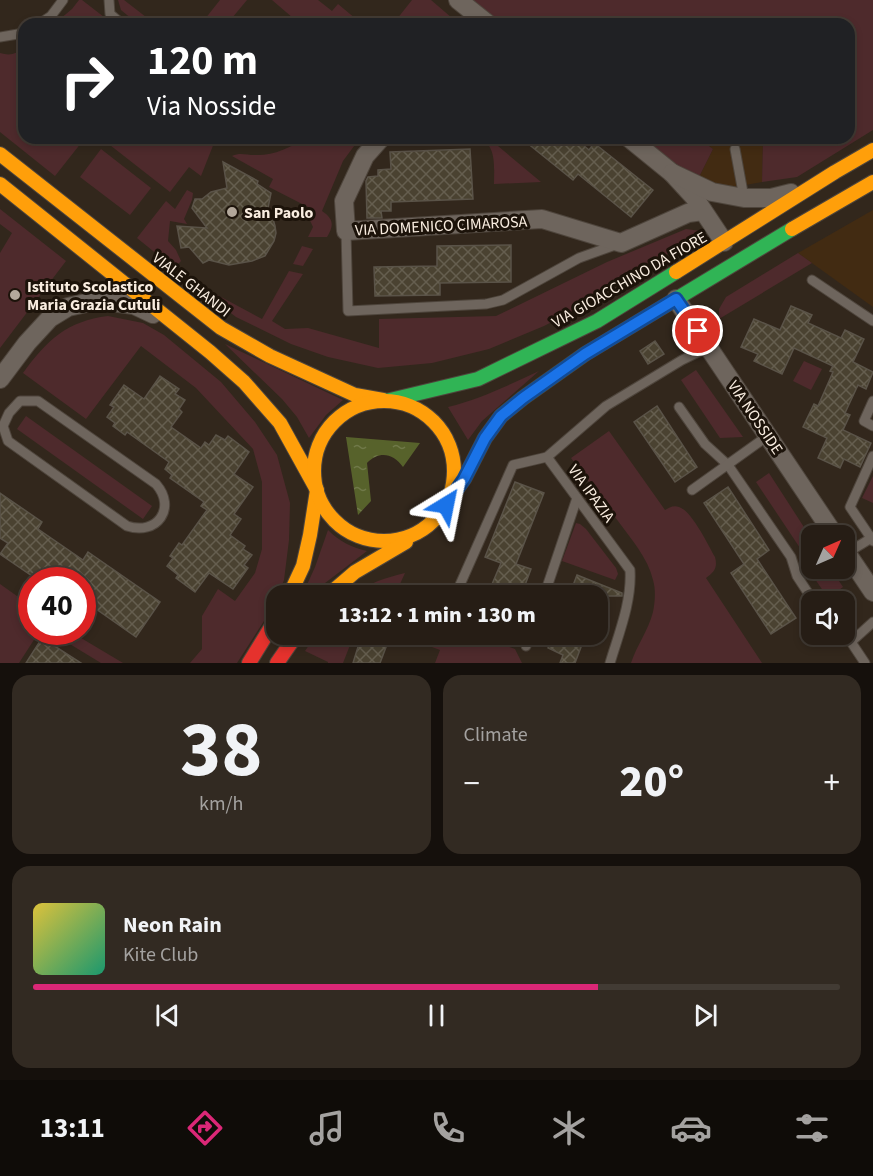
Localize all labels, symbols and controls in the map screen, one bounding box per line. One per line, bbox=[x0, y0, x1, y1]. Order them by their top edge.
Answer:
text: 120 m bbox=[147, 31, 258, 91]
icon: right bbox=[48, 42, 126, 120]
text: Via Nosside bbox=[147, 87, 276, 126]
place label: San Paolo bbox=[244, 202, 314, 224]
marker: San Paolo bbox=[225, 205, 239, 219]
street label: VIA DOMENICO CIMAROSA bbox=[354, 210, 528, 241]
street label: VIA GIOACCHINO DA FIORE bbox=[548, 226, 711, 333]
street label: VIALE GHANDI bbox=[148, 247, 235, 322]
place label: Istituto Scolastico Maria Grazia Cutuli bbox=[27, 276, 160, 316]
marker: Istituto Scolastico Maria Grazia Cutuli bbox=[8, 288, 22, 302]
pin bbox=[672, 305, 723, 356]
icon: arrive bbox=[681, 314, 714, 347]
street label: VIA NOSSIDE bbox=[722, 376, 788, 459]
street label: VIA IPAZIA bbox=[563, 460, 620, 527]
position arrow bbox=[414, 473, 478, 537]
north arrow bbox=[801, 525, 855, 579]
map controls bbox=[801, 525, 855, 645]
speed limit sign: 40 bbox=[18, 567, 96, 645]
button: sound bbox=[801, 591, 855, 645]
text: 13:12 · 1 min · 130 m bbox=[338, 599, 536, 631]
text: 38 bbox=[180, 695, 262, 806]
text: Climate bbox=[464, 721, 528, 749]
text: 20° bbox=[619, 750, 684, 814]
text: − bbox=[464, 760, 480, 807]
text: + bbox=[824, 760, 840, 807]
text: km/h bbox=[199, 790, 243, 818]
text: Neon Rain bbox=[123, 909, 222, 941]
text: Kite Club bbox=[123, 941, 198, 969]
icon: previous bbox=[151, 999, 184, 1032]
icon: pause bbox=[420, 999, 453, 1032]
icon: next bbox=[689, 999, 722, 1032]
icon: directions bbox=[184, 1107, 226, 1149]
icon: music bbox=[306, 1107, 348, 1149]
icon: phone bbox=[427, 1107, 469, 1149]
icon: climate bbox=[548, 1107, 590, 1149]
icon: car bbox=[670, 1107, 712, 1149]
icon: filters bbox=[791, 1107, 833, 1149]
text: 13:11 bbox=[40, 1109, 105, 1148]

